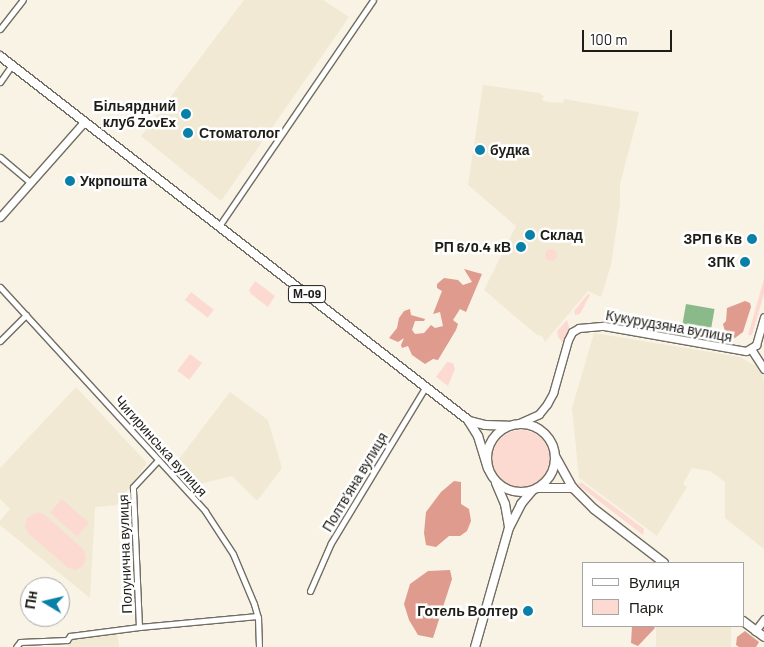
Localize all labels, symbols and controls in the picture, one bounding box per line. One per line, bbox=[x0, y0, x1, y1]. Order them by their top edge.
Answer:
scale bar bbox=[584, 20, 674, 52]
text: 100 m bbox=[590, 30, 628, 48]
place label: Більярдний клуб ZovEx bbox=[94, 98, 176, 130]
marker: Більярдний клуб ZovEx bbox=[180, 108, 192, 120]
place label: Стоматолог bbox=[199, 125, 280, 141]
marker: Стоматолог bbox=[181, 126, 195, 140]
place label: будка bbox=[490, 142, 530, 158]
marker: будка bbox=[474, 144, 486, 156]
place label: Укрпошта bbox=[80, 173, 147, 189]
marker: Укрпошта bbox=[64, 175, 76, 187]
place label: Склад bbox=[540, 227, 583, 243]
marker: Склад bbox=[524, 229, 536, 241]
place label: ЗРП 6 Кв bbox=[684, 231, 742, 247]
marker: ЗРП 6 Кв bbox=[746, 233, 758, 245]
place label: РП 6/0.4 кВ bbox=[435, 239, 511, 255]
marker: РП 6/0.4 кВ bbox=[515, 241, 527, 253]
place label: ЗПК bbox=[708, 254, 735, 270]
marker: ЗПК bbox=[739, 256, 751, 268]
road number: М-09 bbox=[287, 284, 327, 304]
street label: Кукурудзяна вулиця bbox=[604, 307, 734, 345]
street label: Чигиринська вулиця bbox=[111, 392, 211, 500]
street label: Полтвʼяна вулиця bbox=[319, 429, 391, 535]
street label: Полунична вулиця bbox=[115, 494, 135, 614]
legend bbox=[582, 562, 744, 627]
text: Вулиця bbox=[629, 573, 680, 591]
north arrow bbox=[20, 577, 70, 627]
text: Пн bbox=[21, 589, 41, 610]
text: Парк bbox=[629, 598, 663, 616]
place label: Готель Волтер bbox=[417, 603, 518, 619]
marker: Готель Волтер bbox=[522, 605, 534, 617]

